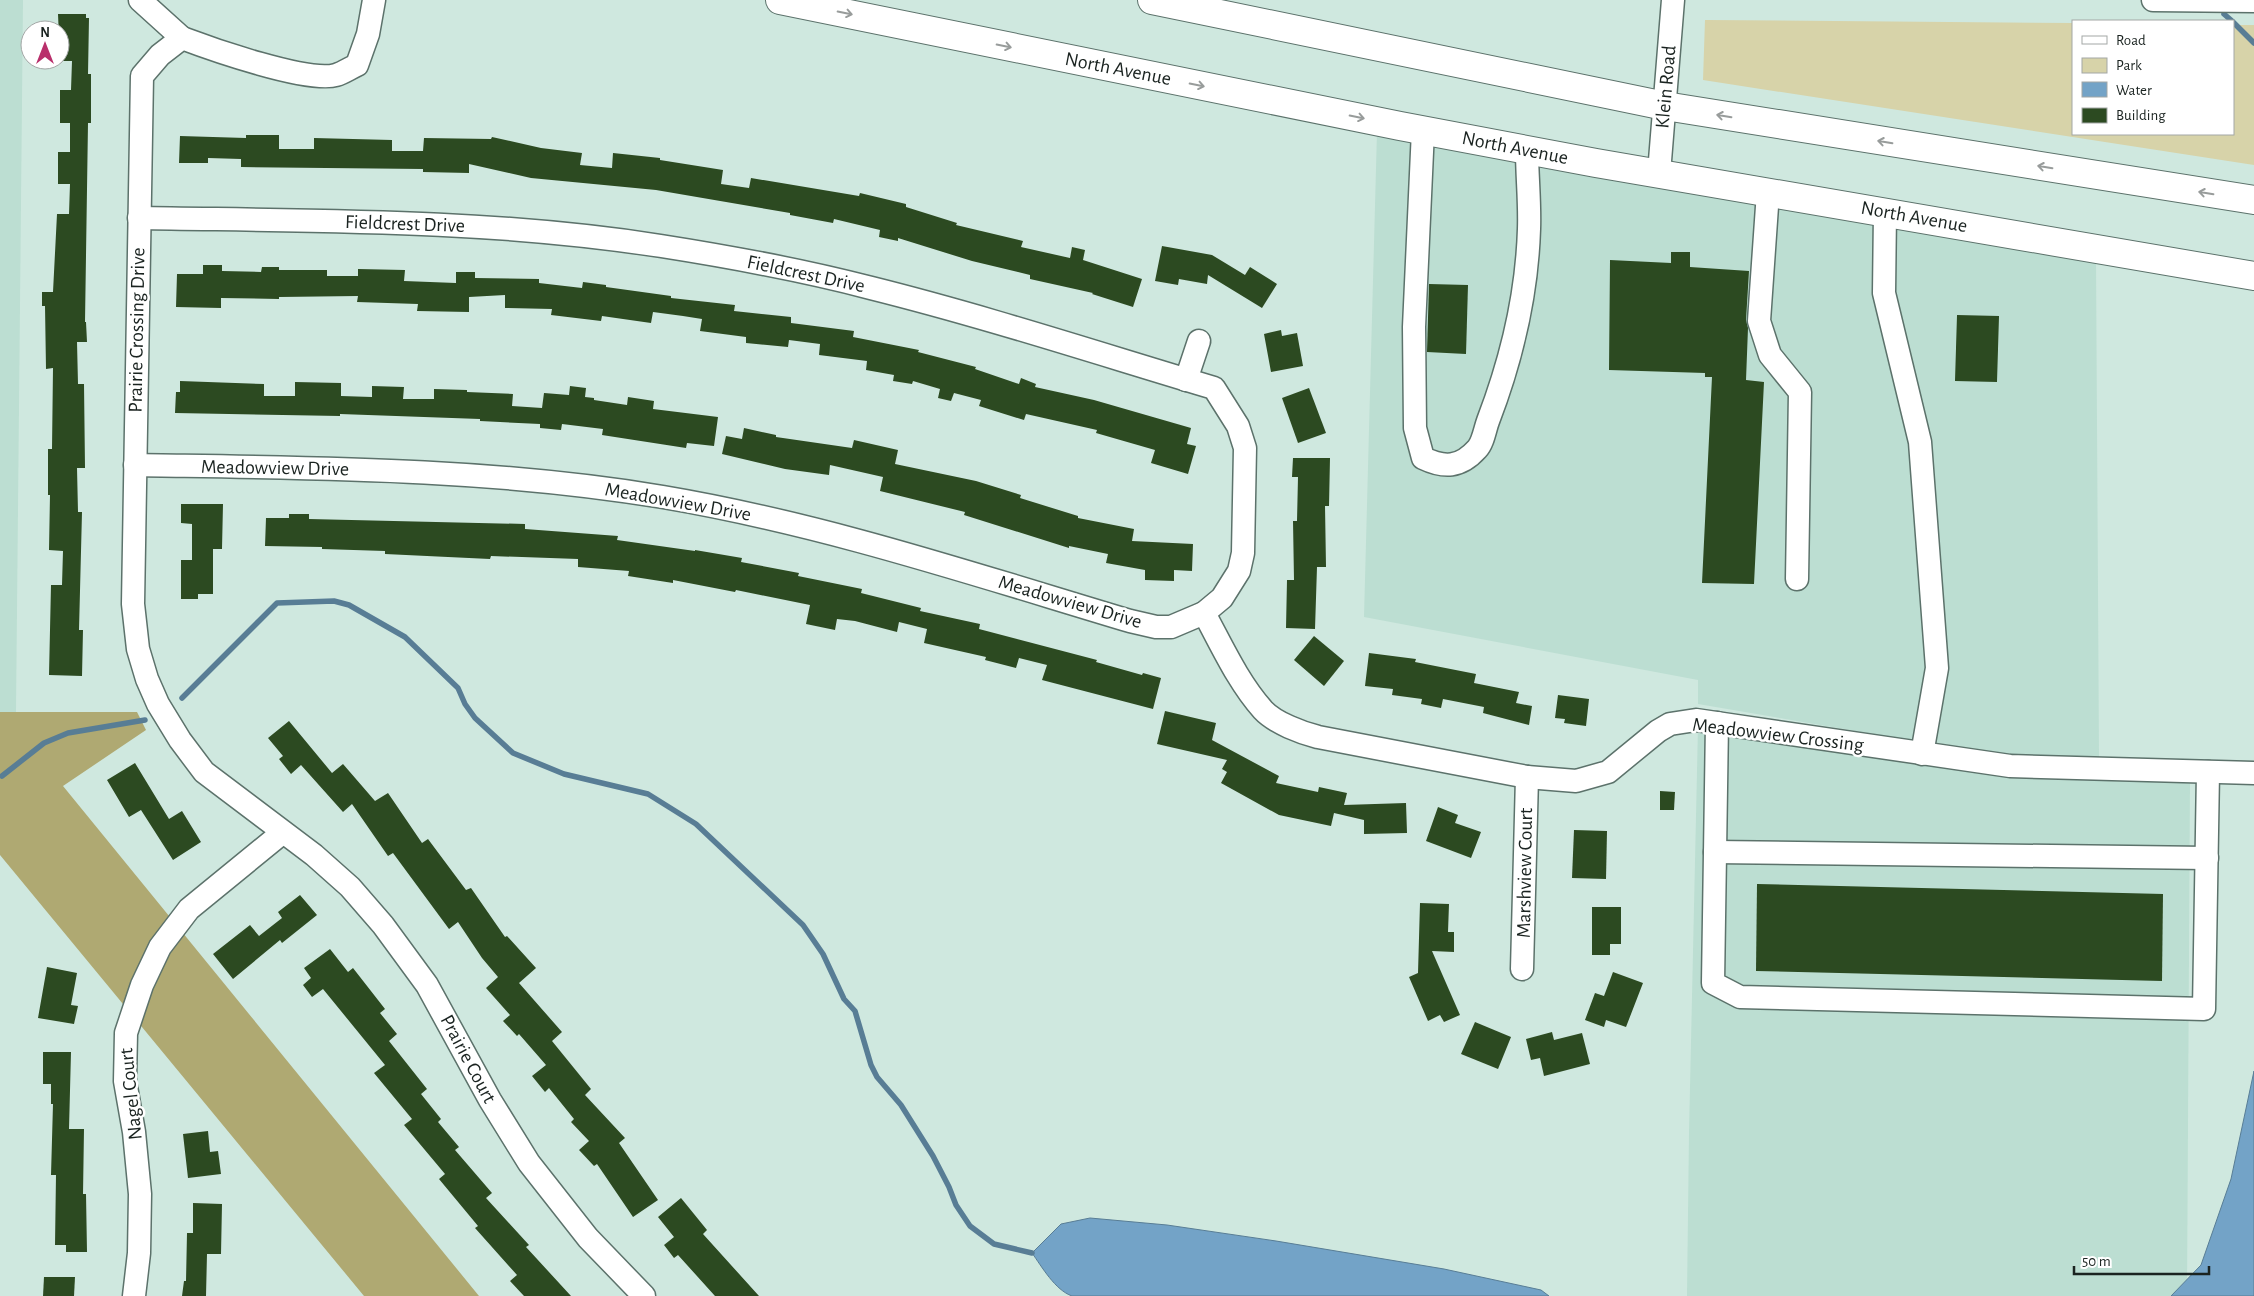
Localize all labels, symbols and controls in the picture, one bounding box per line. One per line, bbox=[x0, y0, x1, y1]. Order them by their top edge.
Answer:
one-way arrow bbox=[836, 9, 852, 18]
north arrow bbox=[20, 20, 70, 70]
legend bbox=[2072, 20, 2234, 135]
text: N bbox=[40, 26, 50, 40]
text: Road bbox=[2116, 33, 2146, 48]
one-way arrow bbox=[995, 41, 1011, 51]
street label: Klein Road bbox=[1652, 45, 1680, 129]
street label: North Avenue bbox=[1063, 49, 1173, 89]
text: Park bbox=[2116, 58, 2142, 73]
one-way arrow bbox=[1189, 81, 1205, 90]
text: Water bbox=[2116, 83, 2152, 98]
text: Building bbox=[2116, 108, 2166, 123]
one-way arrow bbox=[1717, 110, 1733, 120]
one-way arrow bbox=[1348, 113, 1364, 122]
street label: North Avenue bbox=[1460, 128, 1570, 168]
one-way arrow bbox=[1877, 136, 1893, 146]
one-way arrow bbox=[2038, 162, 2054, 172]
one-way arrow bbox=[2198, 187, 2214, 197]
street label: North Avenue bbox=[1859, 198, 1969, 236]
street label: Fieldcrest Drive bbox=[345, 212, 465, 236]
street label: Prairie Crossing Drive bbox=[126, 247, 148, 413]
street label: Fieldcrest Drive bbox=[745, 252, 867, 296]
street label: Meadowview Drive bbox=[201, 457, 349, 479]
street label: Meadowview Drive bbox=[603, 479, 753, 525]
street label: Meadowview Drive bbox=[996, 572, 1144, 632]
street label: Meadowview Crossing bbox=[1691, 715, 1865, 755]
street label: Marshview Court bbox=[1514, 807, 1536, 938]
street label: Prairie Court bbox=[436, 1012, 500, 1107]
street label: Nagel Court bbox=[116, 1046, 146, 1141]
scale bar bbox=[2074, 1244, 2209, 1276]
text: 50 m bbox=[2082, 1254, 2111, 1269]

